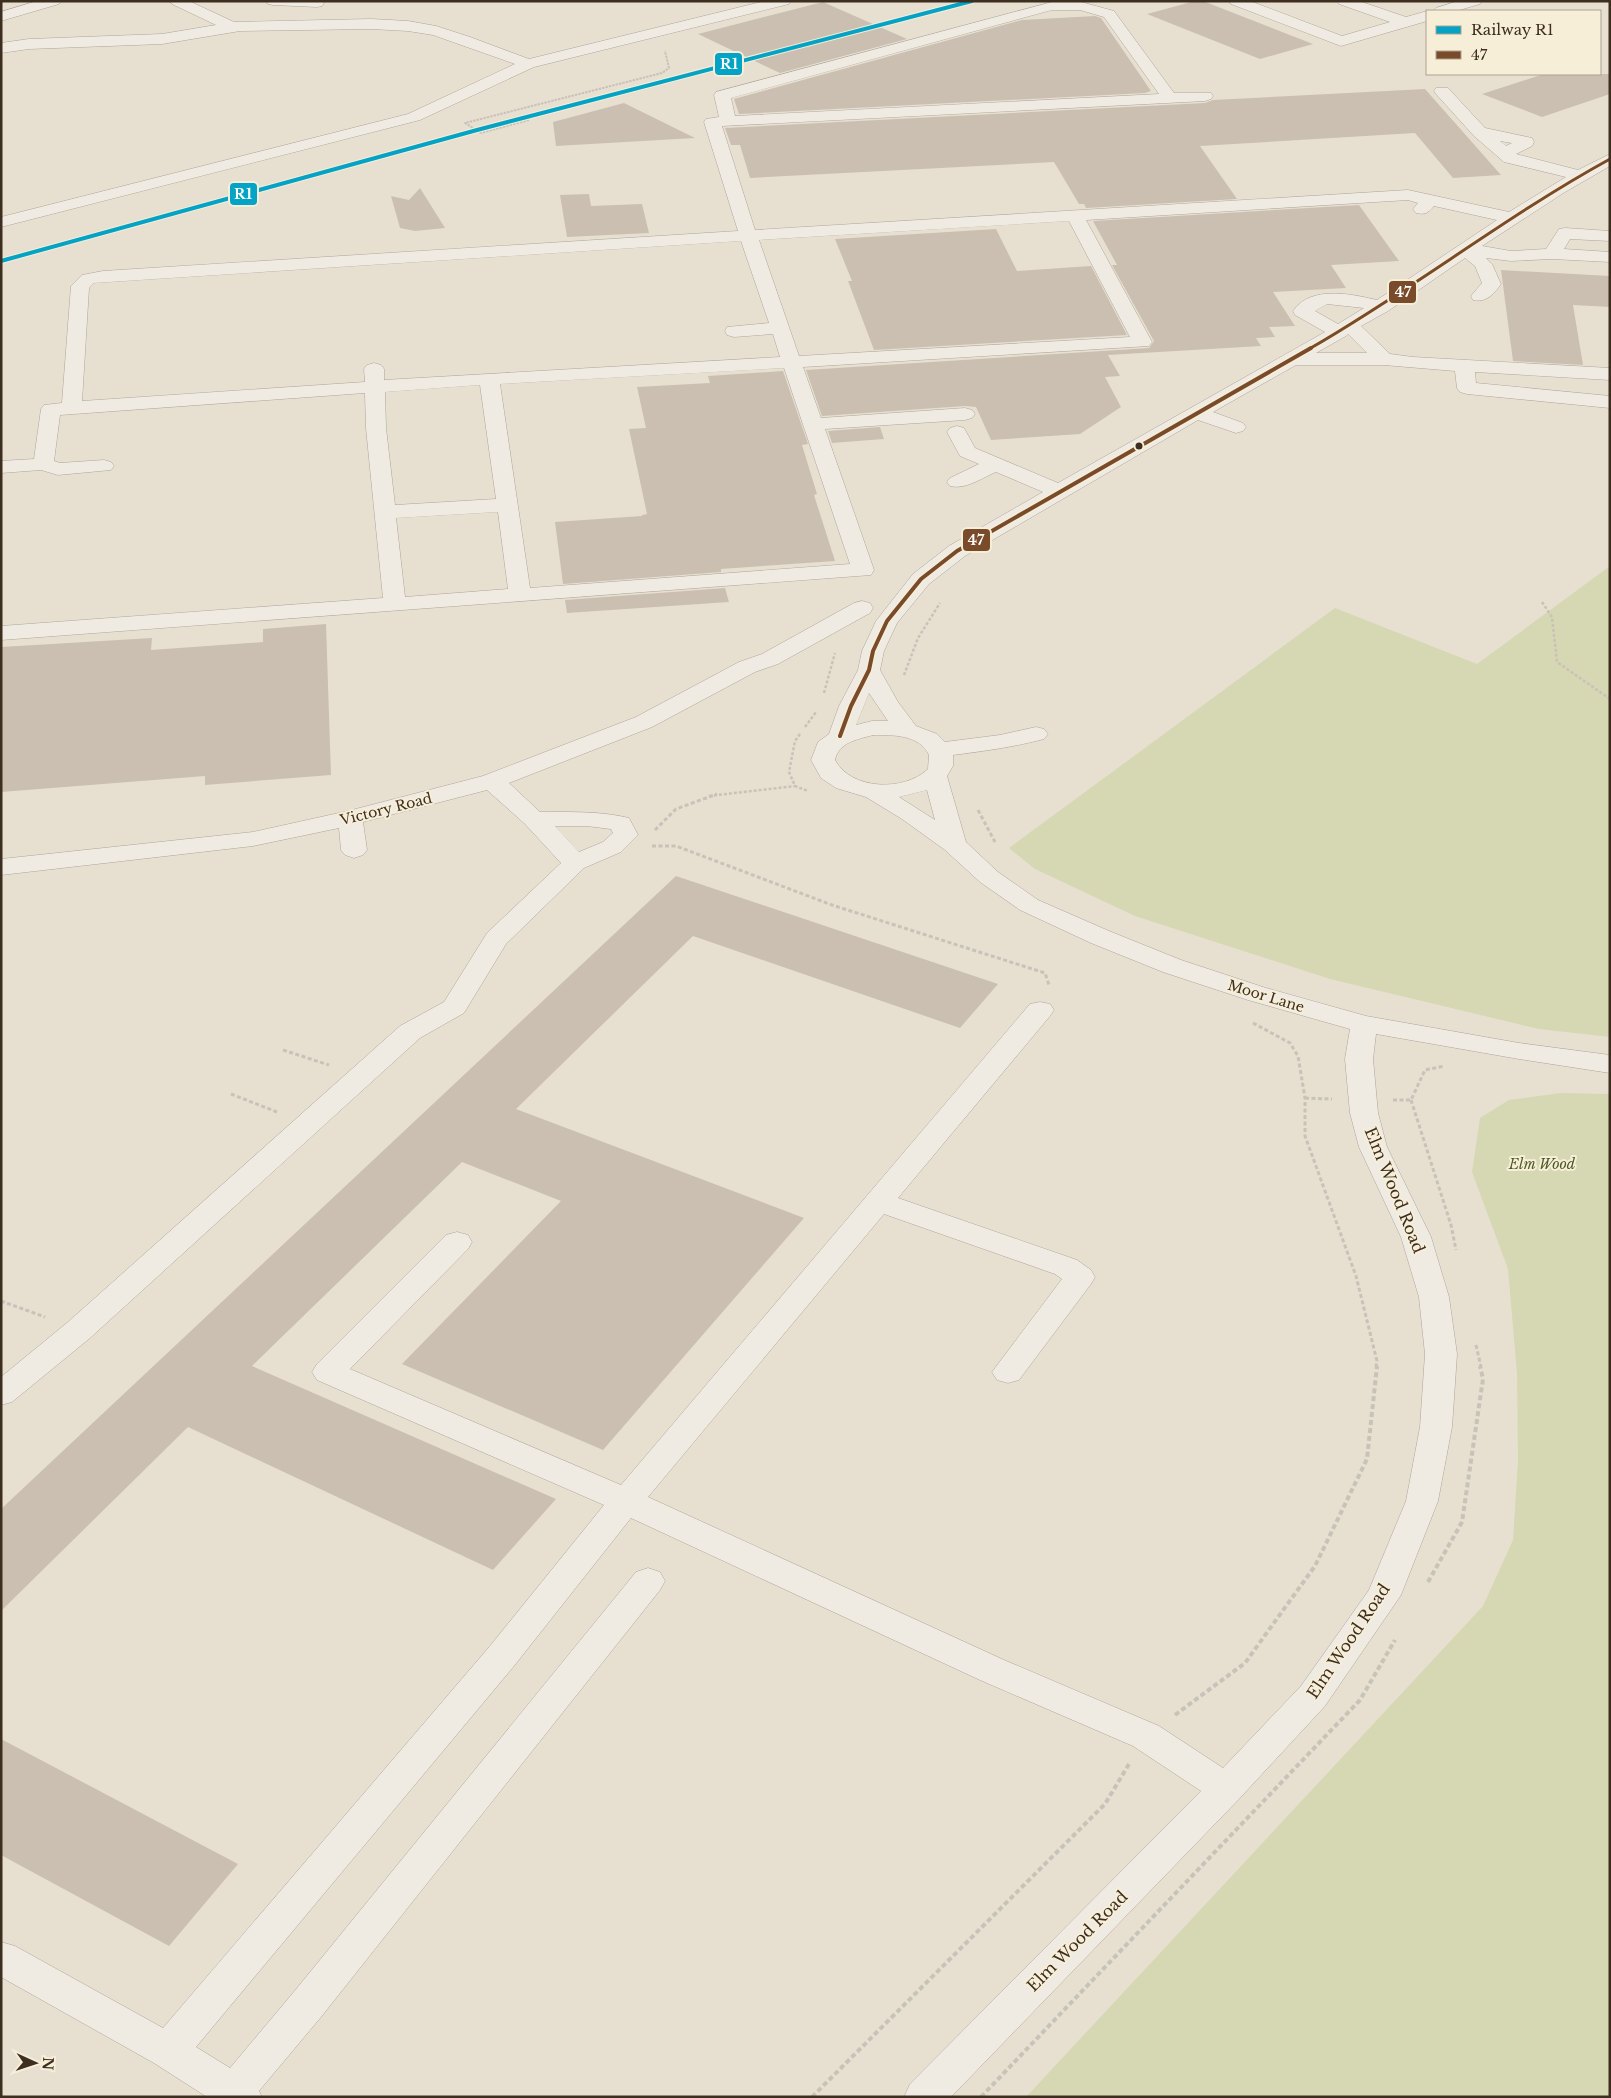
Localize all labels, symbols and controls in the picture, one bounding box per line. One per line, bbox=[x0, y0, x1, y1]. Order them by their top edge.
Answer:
legend bbox=[1426, 10, 1601, 75]
text: Railway R1 bbox=[1471, 20, 1554, 39]
text: 47 bbox=[1471, 45, 1488, 64]
line badge: R1 bbox=[714, 52, 743, 76]
text: R1 bbox=[720, 55, 738, 73]
line badge: R1 bbox=[229, 182, 258, 206]
text: R1 bbox=[234, 185, 252, 203]
line badge: 47 bbox=[1388, 280, 1417, 304]
text: 47 bbox=[1395, 283, 1412, 301]
unlabelled marker bbox=[1134, 441, 1144, 451]
line badge: 47 bbox=[962, 528, 991, 552]
text: 47 bbox=[968, 531, 985, 549]
street label: Victory Road bbox=[337, 789, 434, 829]
street label: Moor Lane bbox=[1226, 976, 1306, 1016]
street label: Elm Wood Road bbox=[1361, 1124, 1430, 1256]
park label: Elm Wood bbox=[1508, 1155, 1576, 1173]
street label: Elm Wood Road bbox=[1302, 1580, 1394, 1702]
street label: Elm Wood Road bbox=[1022, 1886, 1132, 1996]
north arrow bbox=[10, 2038, 60, 2088]
text: N bbox=[39, 2057, 57, 2071]

